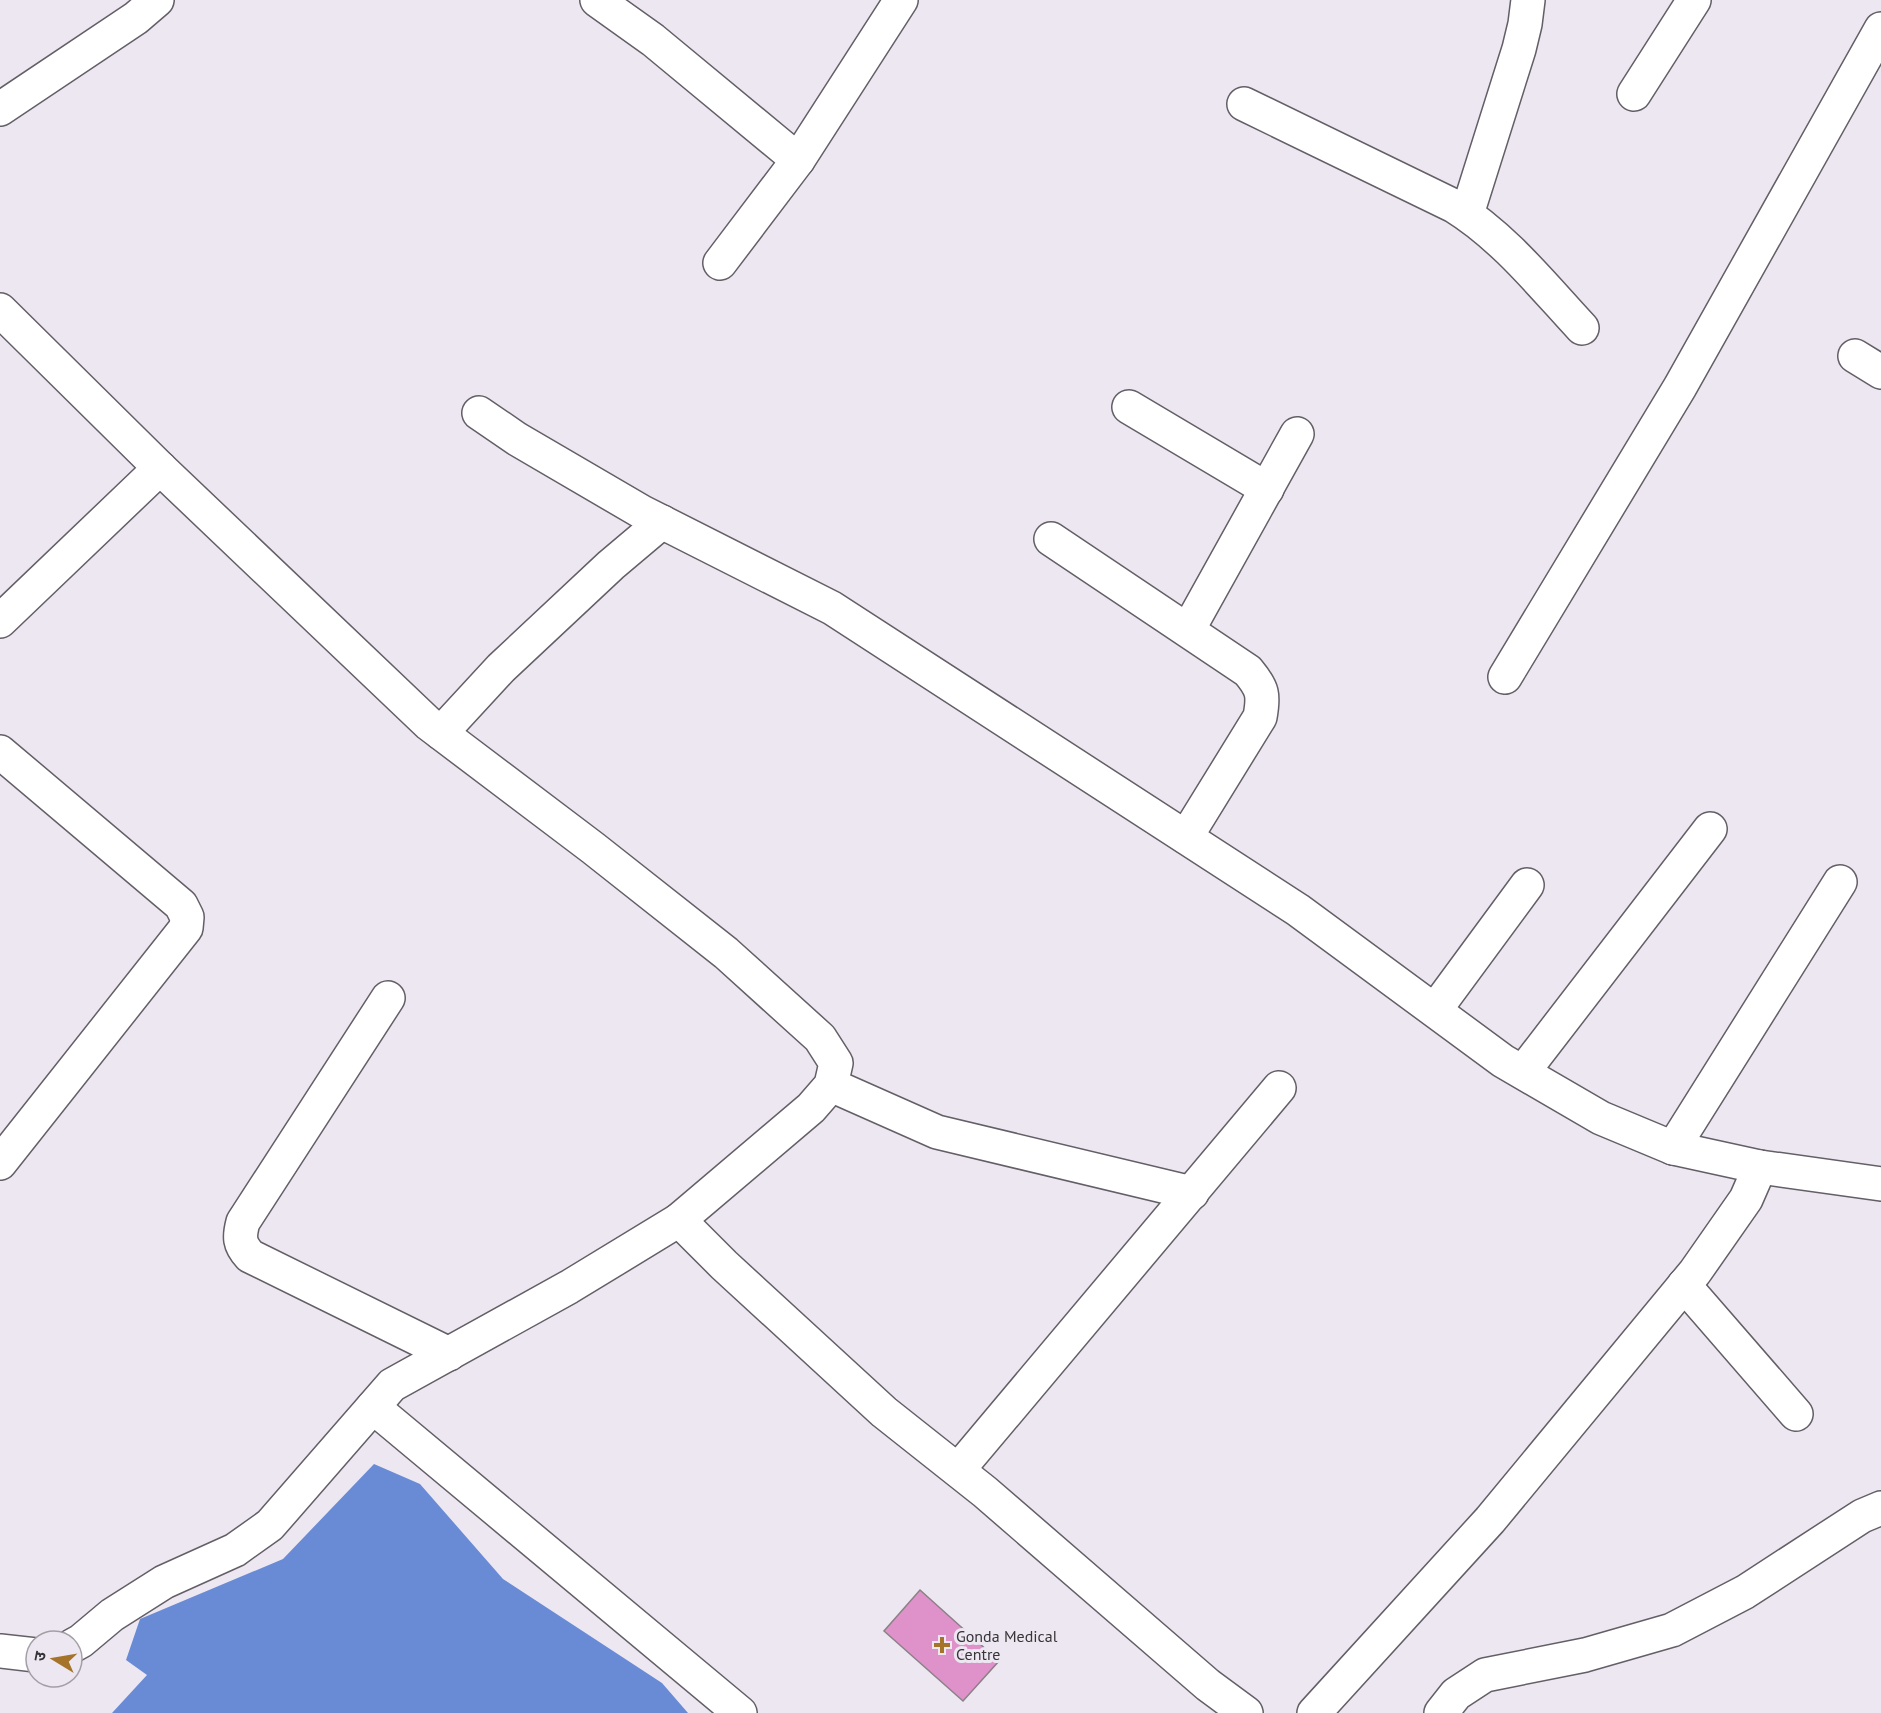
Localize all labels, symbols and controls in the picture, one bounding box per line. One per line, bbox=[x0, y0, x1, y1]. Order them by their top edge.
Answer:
place label: Gonda Medical Centre bbox=[956, 1626, 1058, 1664]
north arrow bbox=[24, 1629, 84, 1689]
marker: Gonda Medical Centre bbox=[933, 1636, 951, 1654]
text: उ bbox=[29, 1649, 50, 1663]

